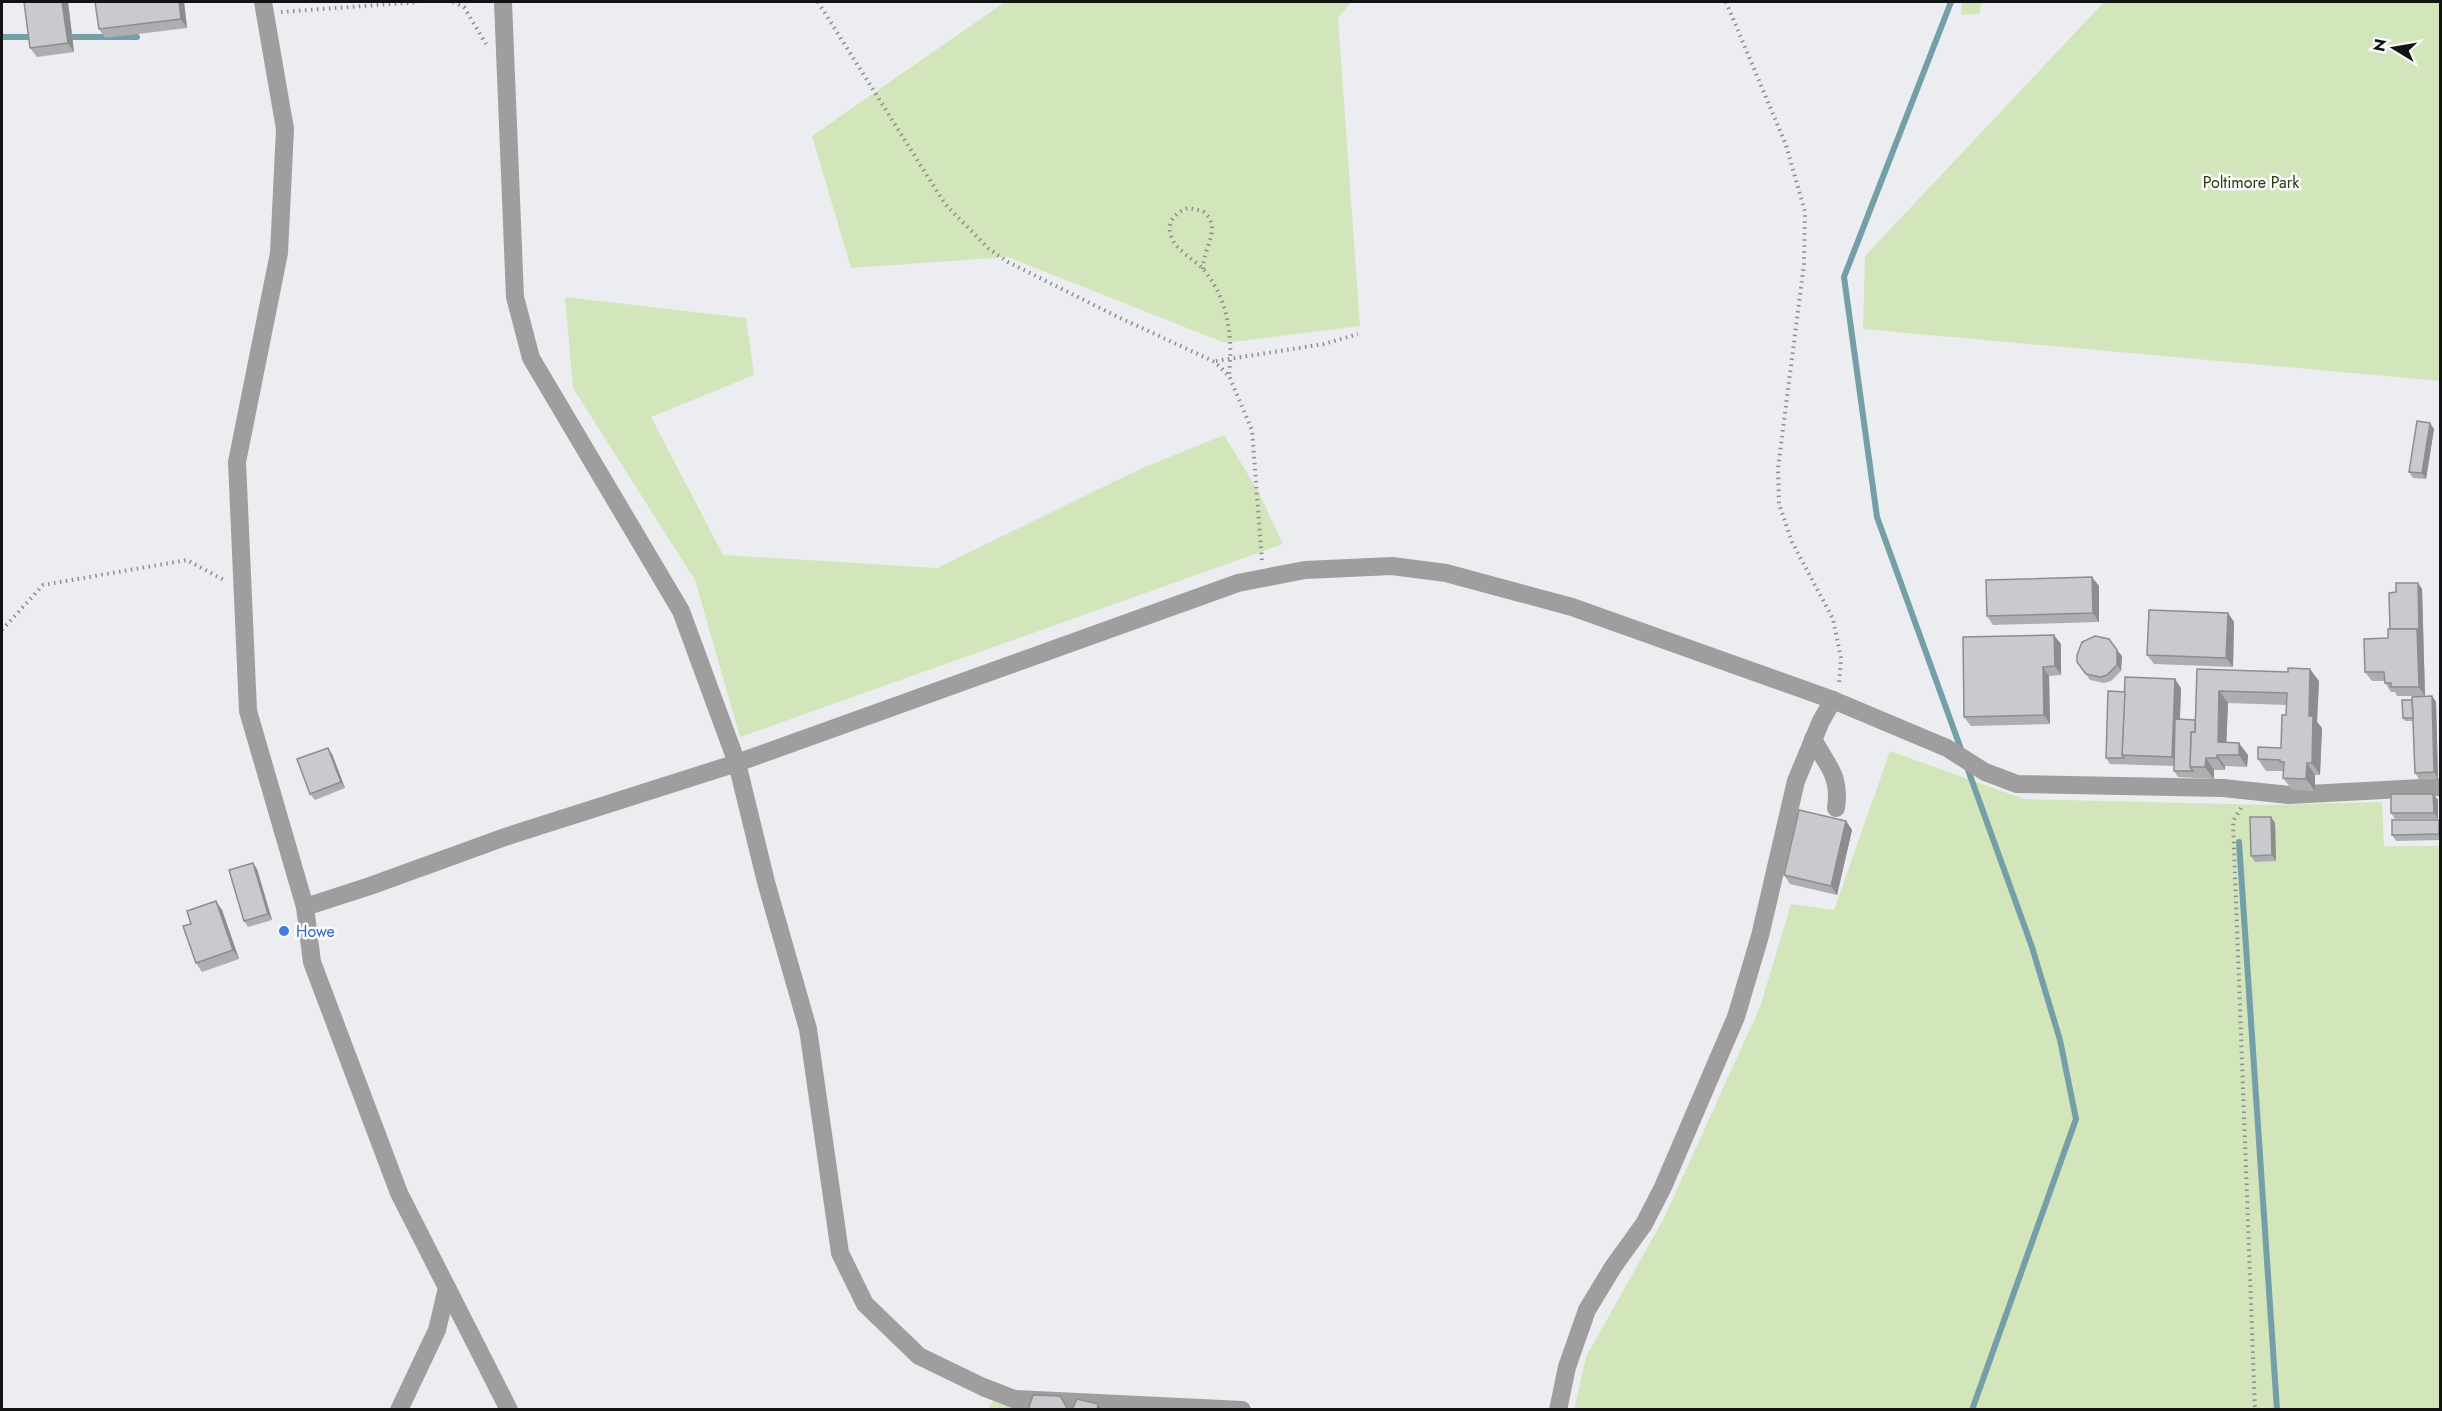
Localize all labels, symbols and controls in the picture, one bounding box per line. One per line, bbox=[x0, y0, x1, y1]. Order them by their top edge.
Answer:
north arrow bbox=[2364, 18, 2424, 78]
text: N bbox=[2367, 37, 2392, 54]
park label: Poltimore Park bbox=[2203, 171, 2300, 194]
place label: Howe bbox=[296, 920, 335, 943]
marker: Howe bbox=[277, 924, 291, 938]

